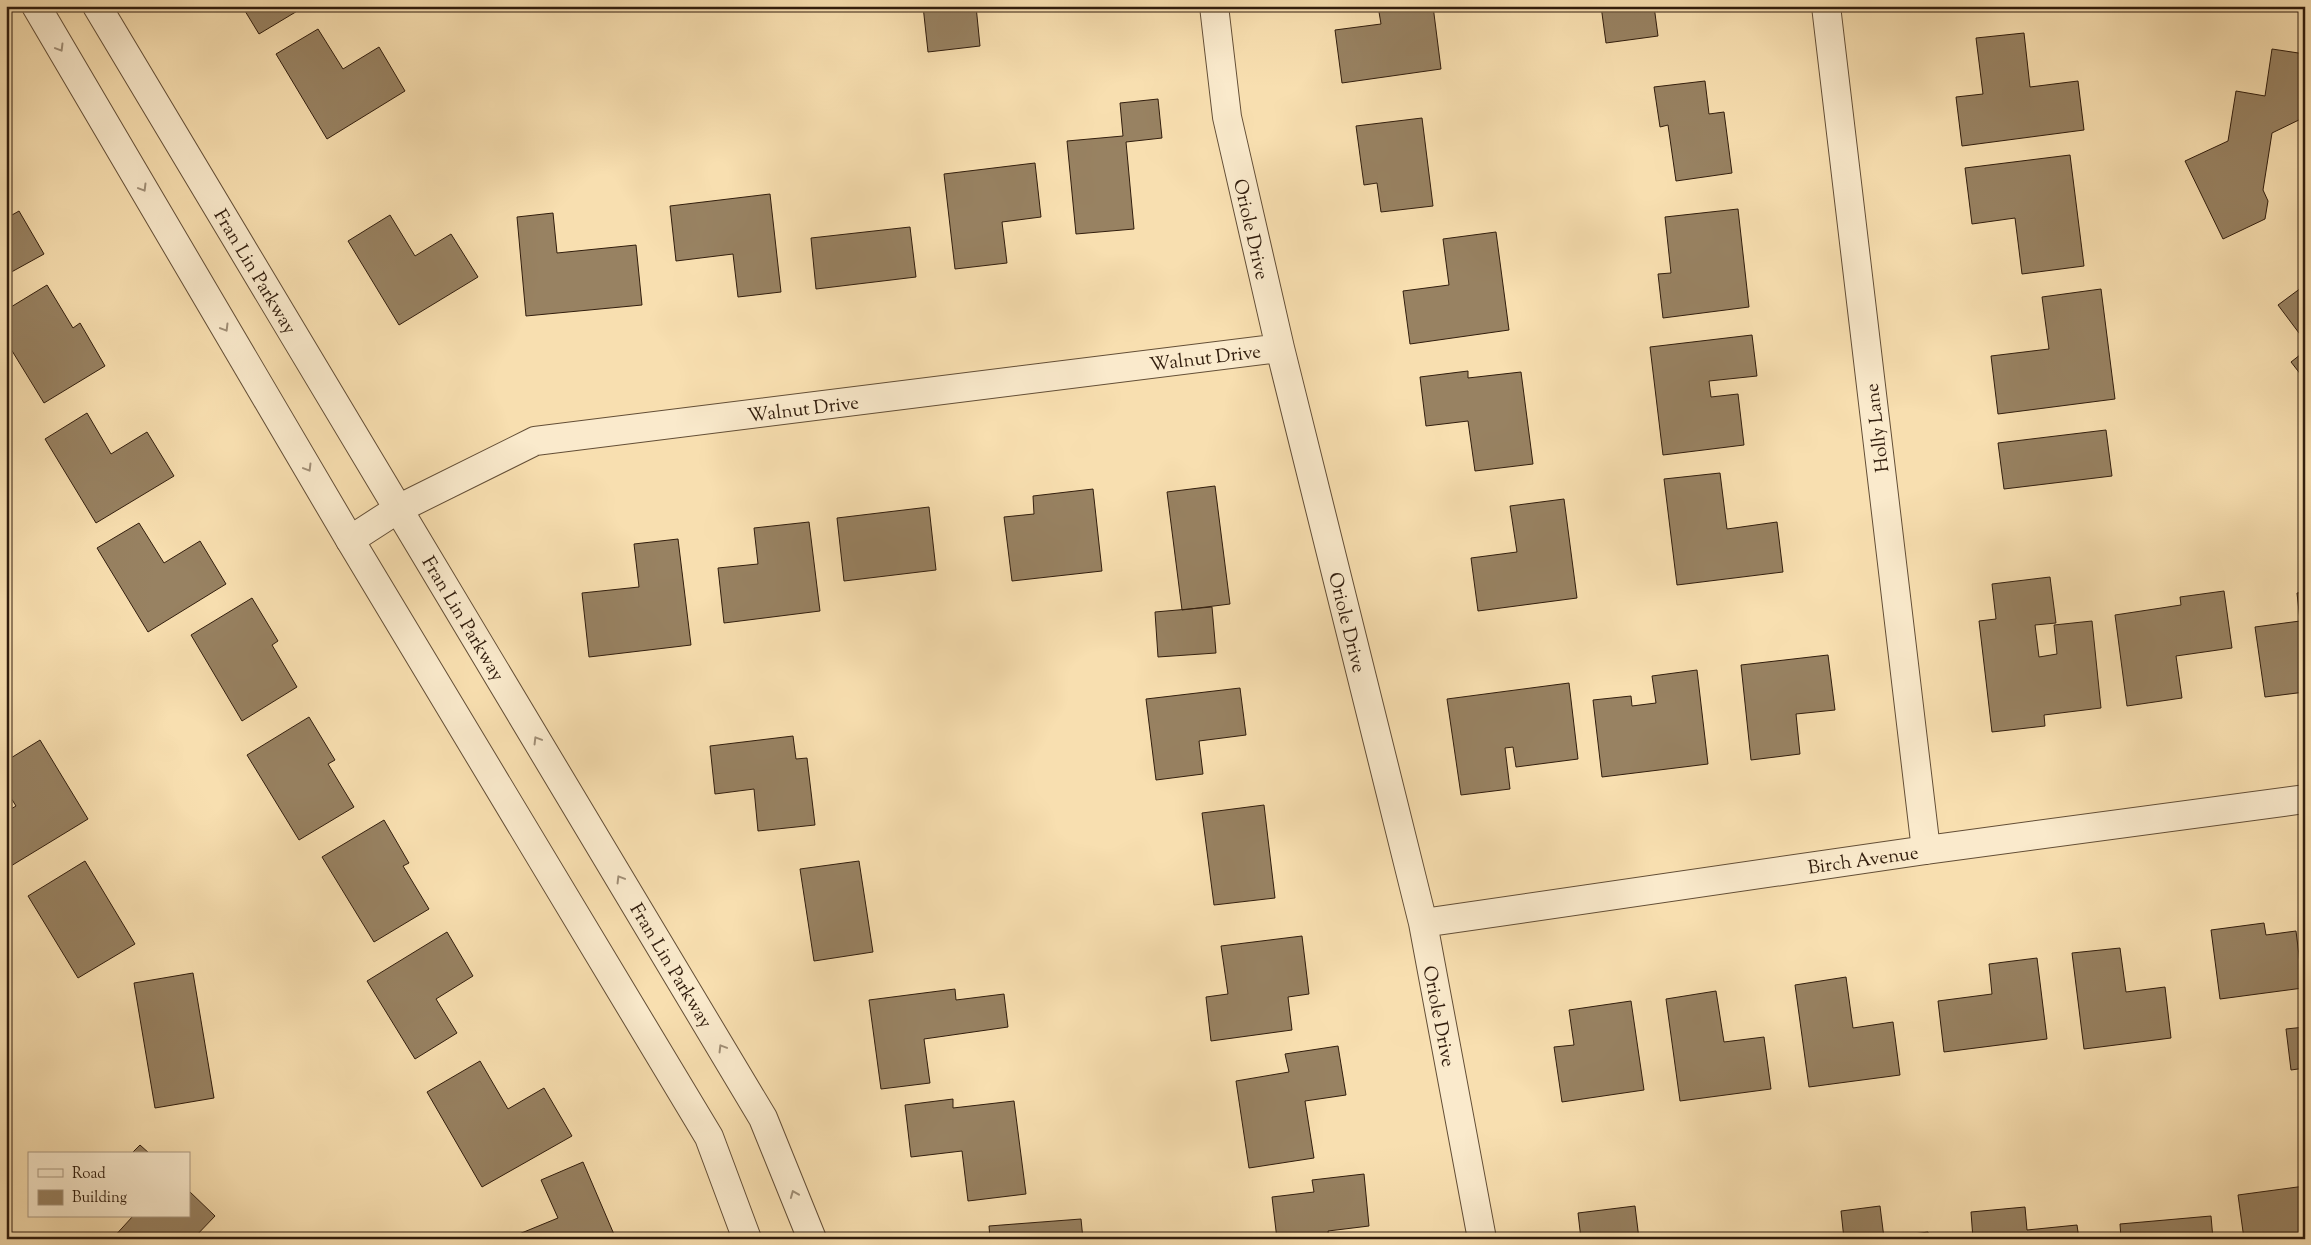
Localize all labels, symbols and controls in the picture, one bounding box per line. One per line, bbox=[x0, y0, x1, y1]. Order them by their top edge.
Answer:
one-way arrow bbox=[54, 43, 64, 52]
street label: Oriole Drive bbox=[1225, 177, 1274, 283]
one-way arrow bbox=[137, 183, 147, 192]
street label: Fran Lin Parkway bbox=[206, 205, 302, 340]
one-way arrow bbox=[219, 323, 229, 332]
street label: Walnut Drive bbox=[1148, 339, 1263, 380]
street label: Holly Lane bbox=[1860, 382, 1897, 474]
street label: Walnut Drive bbox=[746, 390, 861, 431]
one-way arrow bbox=[302, 463, 312, 472]
street label: Fran Lin Parkway bbox=[414, 552, 510, 687]
street label: Oriole Drive bbox=[1320, 570, 1371, 676]
one-way arrow bbox=[533, 736, 543, 745]
street label: Birch Avenue bbox=[1806, 840, 1921, 883]
one-way arrow bbox=[617, 876, 627, 885]
street label: Fran Lin Parkway bbox=[622, 899, 718, 1034]
street label: Oriole Drive bbox=[1414, 964, 1461, 1070]
one-way arrow bbox=[718, 1045, 728, 1054]
legend bbox=[28, 1152, 190, 1218]
text: Road bbox=[72, 1164, 106, 1185]
text: Building bbox=[72, 1188, 127, 1209]
one-way arrow bbox=[790, 1190, 800, 1198]

